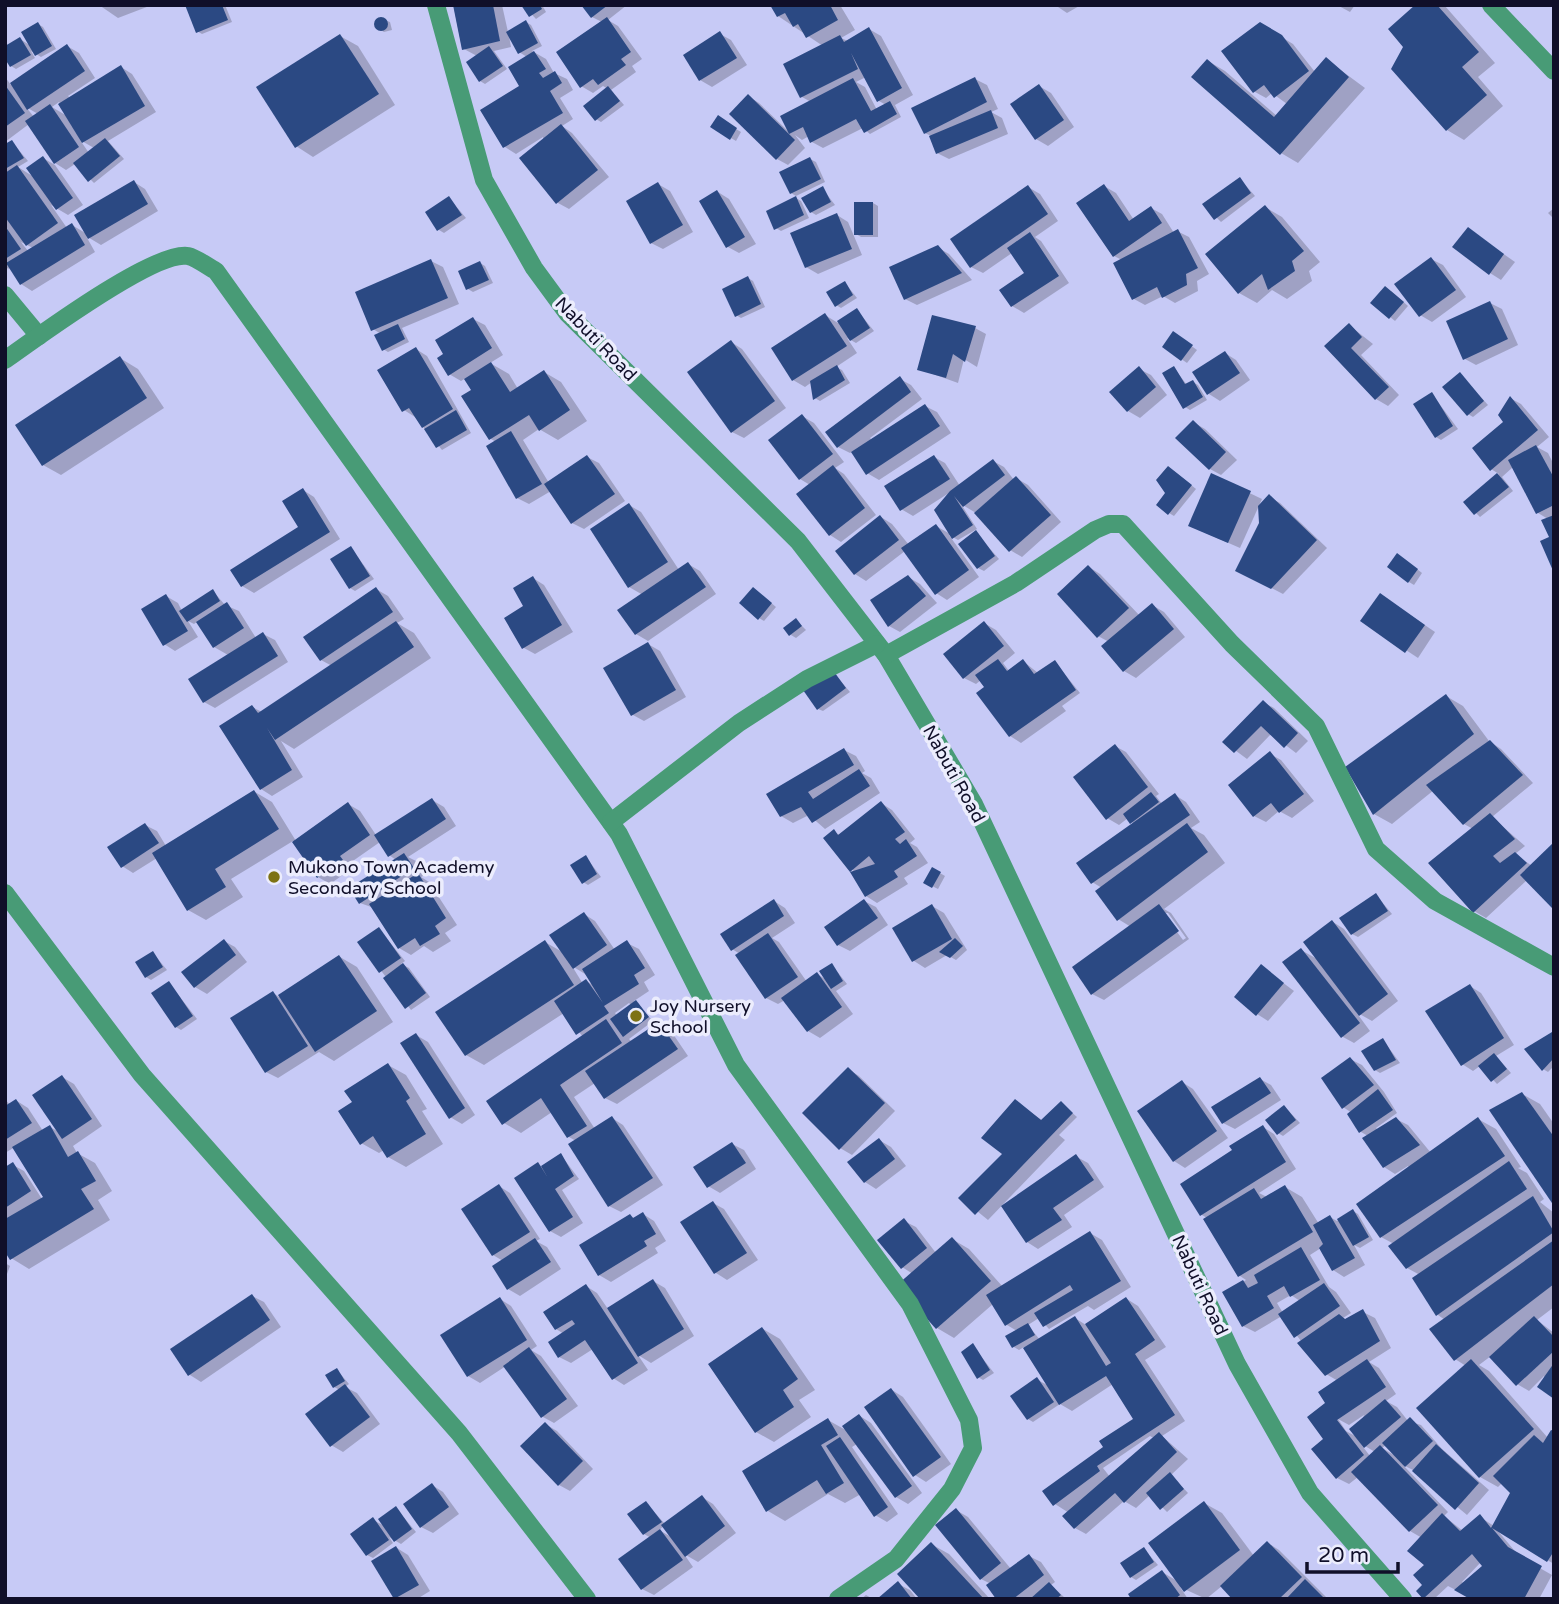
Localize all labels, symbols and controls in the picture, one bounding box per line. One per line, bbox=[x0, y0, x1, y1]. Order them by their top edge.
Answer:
street label: Nabuti Road bbox=[551, 292, 641, 386]
street label: Nabuti Road bbox=[918, 721, 990, 827]
place label: Mukono Town Academy Secondary School bbox=[288, 856, 495, 899]
marker: Mukono Town Academy Secondary School bbox=[266, 869, 282, 885]
place label: Joy Nursery School bbox=[650, 995, 751, 1038]
marker: Joy Nursery School bbox=[628, 1008, 644, 1024]
street label: Nabuti Road bbox=[1167, 1231, 1233, 1339]
scale bar bbox=[1307, 1530, 1398, 1574]
text: 20 m bbox=[1318, 1543, 1369, 1568]

